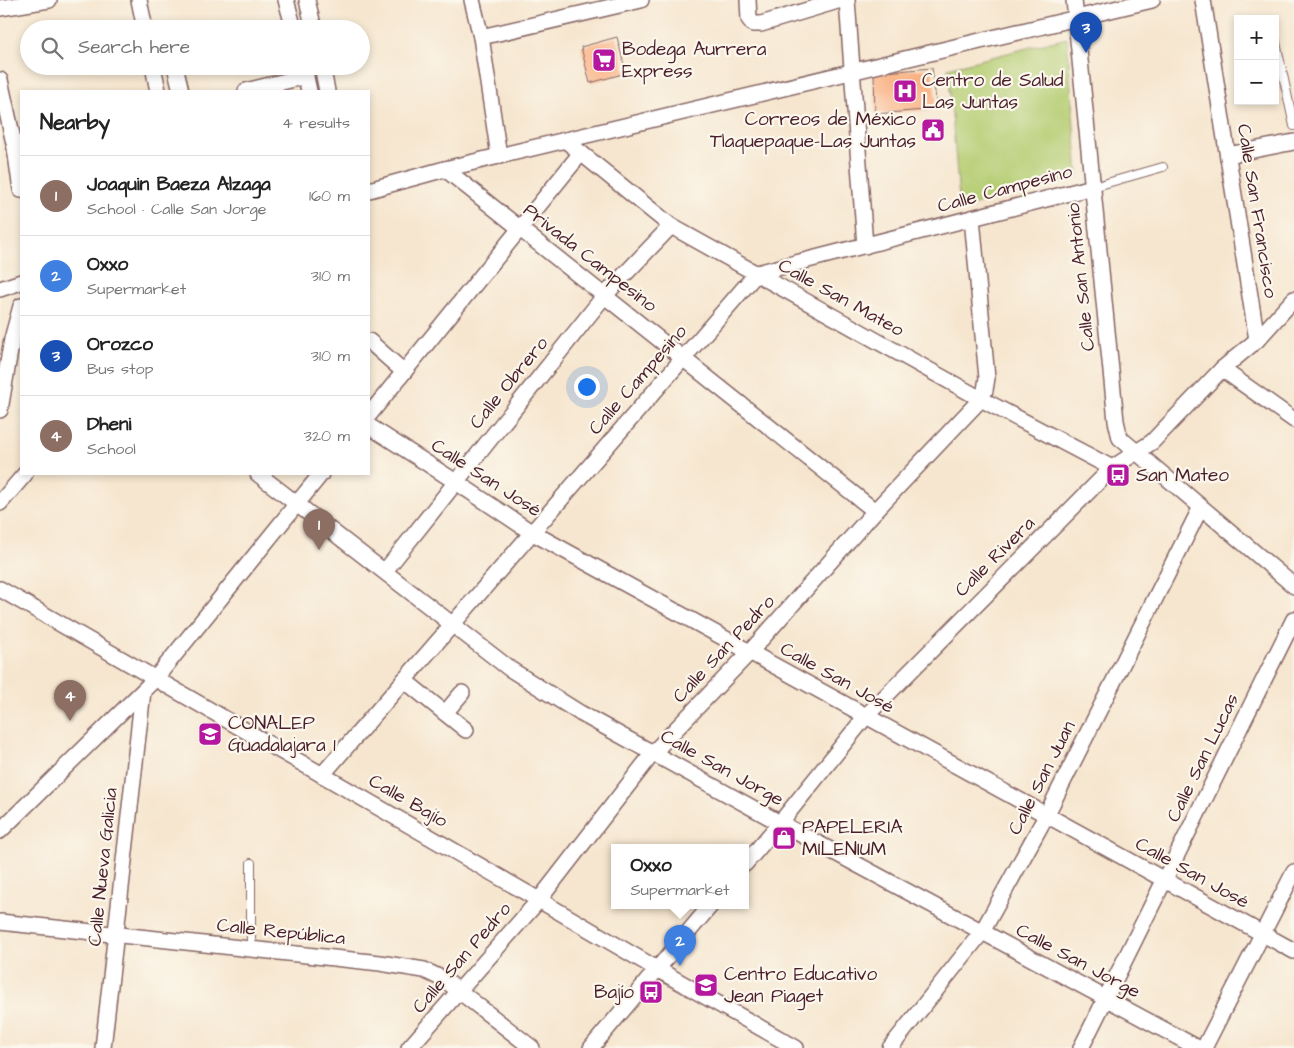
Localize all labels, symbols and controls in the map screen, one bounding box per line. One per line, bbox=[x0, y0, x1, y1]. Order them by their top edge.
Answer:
pin: 3 bbox=[1070, 12, 1102, 53]
map controls bbox=[1234, 15, 1279, 105]
button: + bbox=[1234, 15, 1279, 60]
search box bbox=[20, 20, 370, 75]
icon: search bbox=[38, 34, 66, 62]
text: Search here bbox=[78, 34, 190, 61]
place label: Bodega Aurrera Express bbox=[622, 36, 767, 85]
supermarket icon: Bodega Aurrera Express bbox=[591, 47, 617, 73]
button: − bbox=[1234, 60, 1279, 105]
place label: Centro de Salud Las Juntas bbox=[922, 67, 1064, 116]
hospital icon: Centro de Salud Las Juntas bbox=[892, 78, 918, 104]
place label: Correos de México Tlaquepaque-Las Juntas bbox=[710, 106, 916, 155]
text: Nearby bbox=[40, 108, 110, 137]
text: 4 results bbox=[282, 112, 350, 134]
public building icon: Correos de México Tlaquepaque-Las Juntas bbox=[920, 117, 946, 143]
street label: Calle San Francisco bbox=[1230, 122, 1284, 300]
street label: Calle Campesino bbox=[935, 158, 1076, 220]
text: Joaquin Baeza Alzaga bbox=[87, 171, 271, 198]
text: 1 bbox=[55, 185, 57, 207]
text: 160 m bbox=[309, 185, 350, 207]
street label: Privada Campesino bbox=[517, 197, 663, 319]
text: School · Calle San Jorge bbox=[87, 198, 267, 220]
street label: Calle San Antonio bbox=[1060, 201, 1102, 353]
text: Oxxo bbox=[87, 251, 128, 278]
street label: Calle San Mateo bbox=[773, 252, 909, 344]
text: 2 bbox=[51, 265, 61, 287]
text: 310 m bbox=[311, 265, 350, 287]
text: Supermarket bbox=[87, 278, 186, 300]
street label: Calle Campesino bbox=[582, 319, 694, 441]
text: Orozco bbox=[87, 331, 153, 358]
street label: Calle Obrero bbox=[463, 331, 555, 435]
text: 3 bbox=[52, 345, 60, 367]
text: 310 m bbox=[311, 345, 350, 367]
text: Bus stop bbox=[87, 358, 153, 380]
your location bbox=[574, 374, 600, 400]
text: Dheni bbox=[87, 411, 131, 438]
text: 4 bbox=[51, 425, 61, 447]
text: 320 m bbox=[304, 425, 350, 447]
street label: Calle San José bbox=[426, 432, 546, 524]
text: School bbox=[87, 438, 136, 460]
bus stop icon: San Mateo bbox=[1105, 462, 1131, 488]
place label: San Mateo bbox=[1136, 462, 1229, 489]
pin: 1 bbox=[303, 509, 335, 550]
street label: Calle Rivera bbox=[949, 511, 1041, 603]
street label: Calle San Pedro bbox=[667, 589, 782, 709]
street label: Calle San José bbox=[775, 636, 899, 720]
pin: 4 bbox=[54, 680, 86, 721]
street label: Calle San Lucas bbox=[1160, 689, 1246, 827]
place label: CONALEP Guadalajara 1 bbox=[228, 710, 336, 759]
street label: Calle San Juan bbox=[1002, 716, 1082, 840]
school or university icon: CONALEP Guadalajara 1 bbox=[197, 721, 223, 747]
street label: Calle San Jorge bbox=[655, 723, 789, 814]
street label: Calle Bajío bbox=[364, 768, 453, 835]
street label: Calle Nueva Galicia bbox=[81, 786, 125, 948]
place label: PAPELERIA MILENIUM bbox=[802, 814, 903, 863]
shop icon: PAPELERIA MILENIUM bbox=[771, 825, 797, 851]
street label: Calle San José bbox=[1130, 831, 1254, 915]
popup bbox=[611, 844, 749, 909]
text: Oxxo bbox=[630, 852, 672, 879]
text: Supermarket bbox=[630, 879, 730, 901]
street label: Calle San Pedro bbox=[406, 896, 518, 1019]
street label: Calle República bbox=[215, 912, 347, 952]
street label: Calle San Jorge bbox=[1011, 917, 1145, 1006]
pin: 2 bbox=[664, 925, 696, 966]
place label: Centro Educativo Jean Piaget bbox=[724, 961, 877, 1011]
school or university icon: Centro Educativo Jean Piaget bbox=[693, 972, 719, 998]
place label: Bajío bbox=[594, 979, 634, 1006]
bus stop icon: Bajío bbox=[638, 979, 664, 1005]

